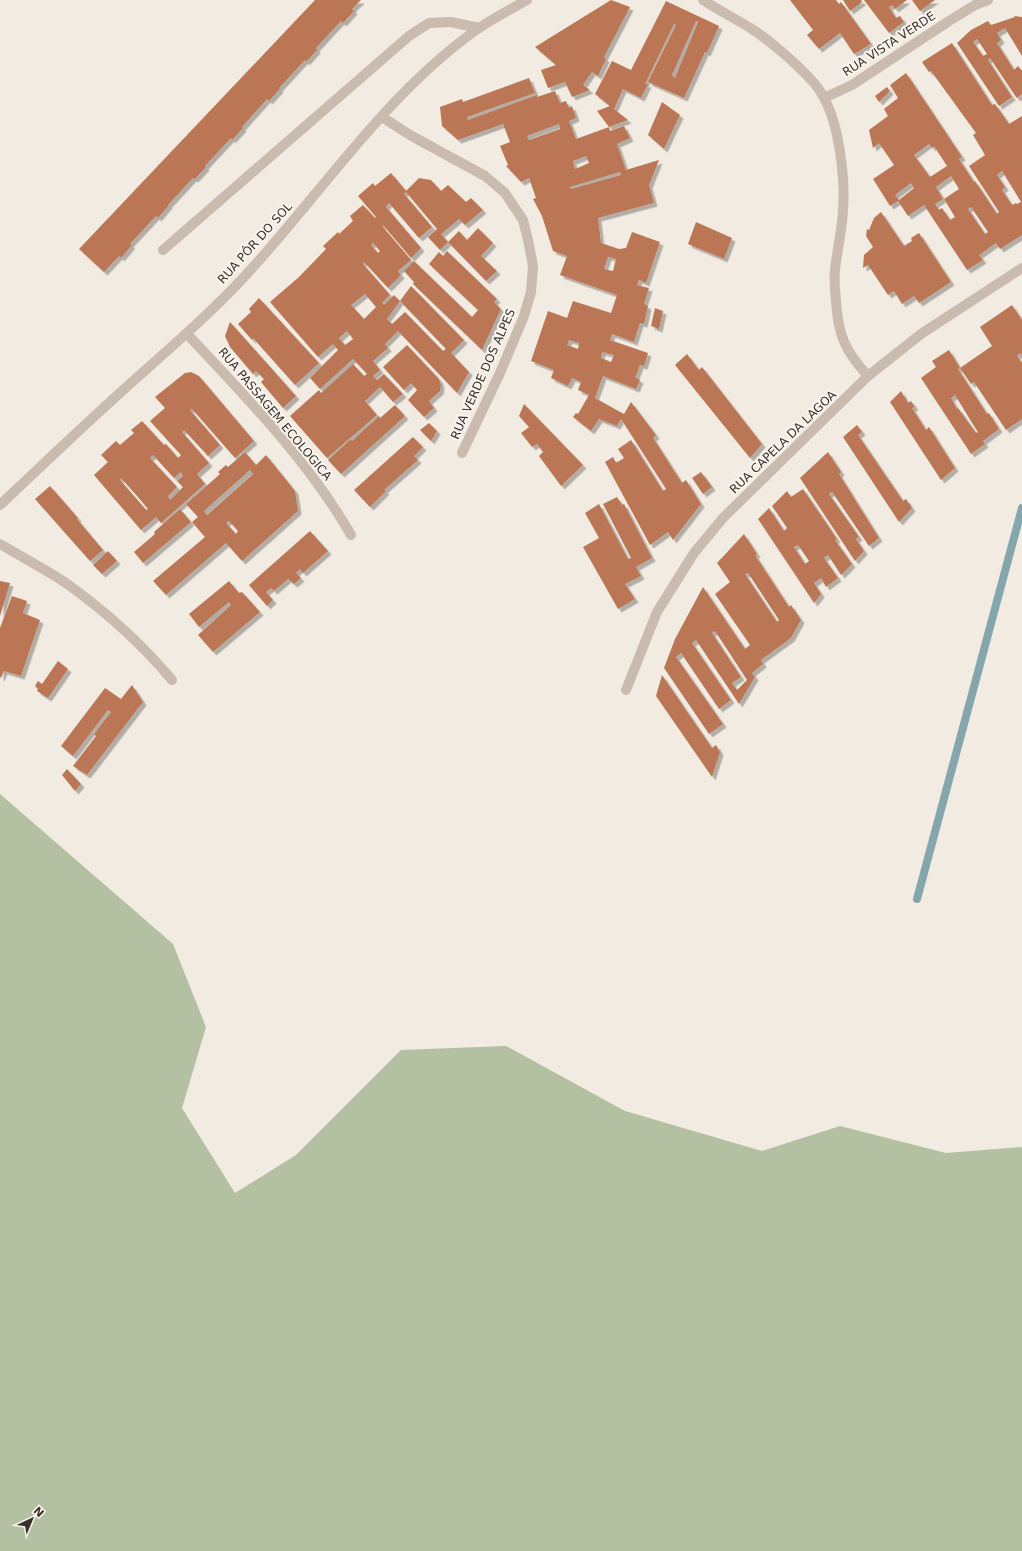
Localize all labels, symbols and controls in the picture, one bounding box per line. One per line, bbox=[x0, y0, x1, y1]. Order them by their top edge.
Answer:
street label: RUA VISTA VERDE bbox=[840, 9, 938, 79]
street label: RUA PÔR DO SOL bbox=[214, 199, 295, 286]
street label: RUA VERDE DOS ALPES bbox=[448, 307, 518, 441]
street label: RUA PASSAGEM ECOLOGICA bbox=[215, 345, 335, 484]
street label: RUA CAPELA DA LAGOA bbox=[727, 387, 840, 496]
north arrow bbox=[12, 1499, 52, 1539]
text: N bbox=[31, 1504, 46, 1520]

